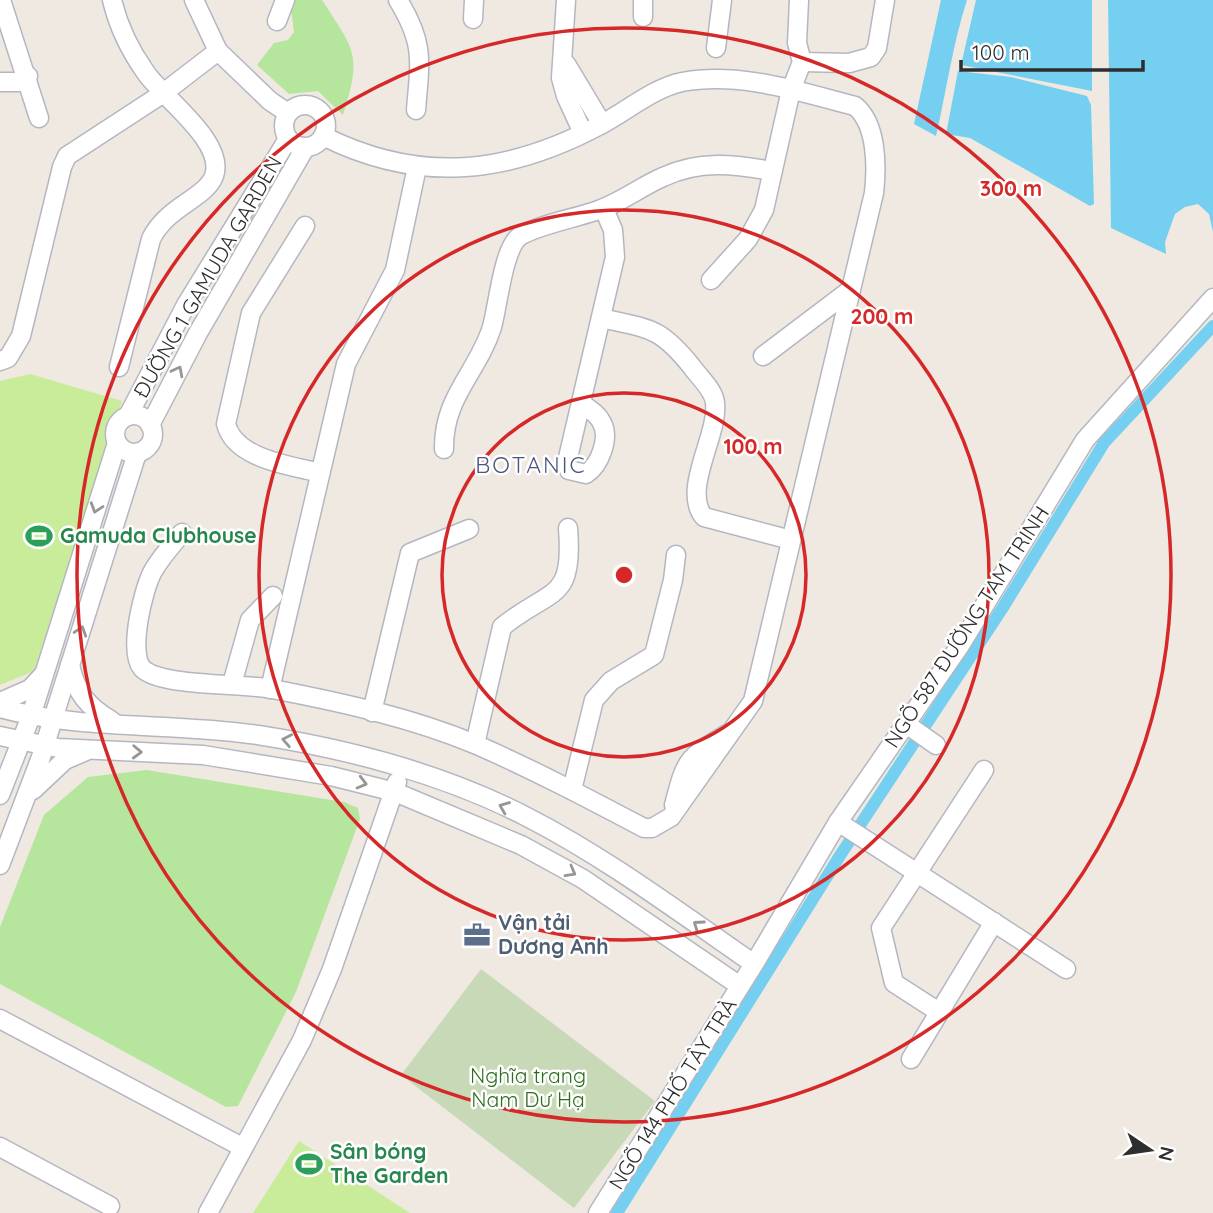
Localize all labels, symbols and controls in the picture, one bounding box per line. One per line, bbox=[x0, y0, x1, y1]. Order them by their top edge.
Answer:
scale bar bbox=[961, 28, 1143, 72]
text: 100 m bbox=[972, 39, 1030, 65]
street label: ĐƯỜNG 1 GAMUDA GARDEN bbox=[127, 151, 287, 402]
text: 300 m bbox=[980, 175, 1042, 201]
text: 200 m bbox=[851, 303, 913, 329]
one-way arrow bbox=[169, 366, 183, 378]
text: 100 m bbox=[723, 433, 783, 459]
district label: BOTANIC bbox=[475, 450, 587, 479]
one-way arrow bbox=[90, 501, 104, 514]
street label: NGÕ 587 ĐƯỜNG TAM TRINH bbox=[878, 501, 1054, 752]
sports icon: Gamuda Clubhouse bbox=[24, 521, 54, 551]
place label: Gamuda Clubhouse bbox=[60, 522, 257, 548]
centre of rings bbox=[612, 563, 636, 587]
one-way arrow bbox=[73, 626, 87, 638]
one-way arrow bbox=[281, 734, 293, 749]
one-way arrow bbox=[132, 745, 143, 760]
one-way arrow bbox=[356, 775, 368, 789]
one-way arrow bbox=[498, 802, 510, 816]
one-way arrow bbox=[563, 864, 576, 877]
place label: Vận tải Dương Anh bbox=[498, 909, 608, 959]
office icon: Vận tải Dương Anh bbox=[462, 920, 492, 950]
one-way arrow bbox=[693, 921, 706, 933]
street label: NGÕ 144 PHỐ TÂY TRÀ bbox=[603, 993, 742, 1194]
park label: Nghĩa trang Nam Dư Hạ bbox=[470, 1062, 586, 1112]
north arrow bbox=[1115, 1115, 1185, 1185]
place label: Sân bóng The Garden bbox=[330, 1138, 449, 1188]
text: N bbox=[1153, 1144, 1180, 1163]
sports icon: Sân bóng The Garden bbox=[294, 1149, 324, 1179]

